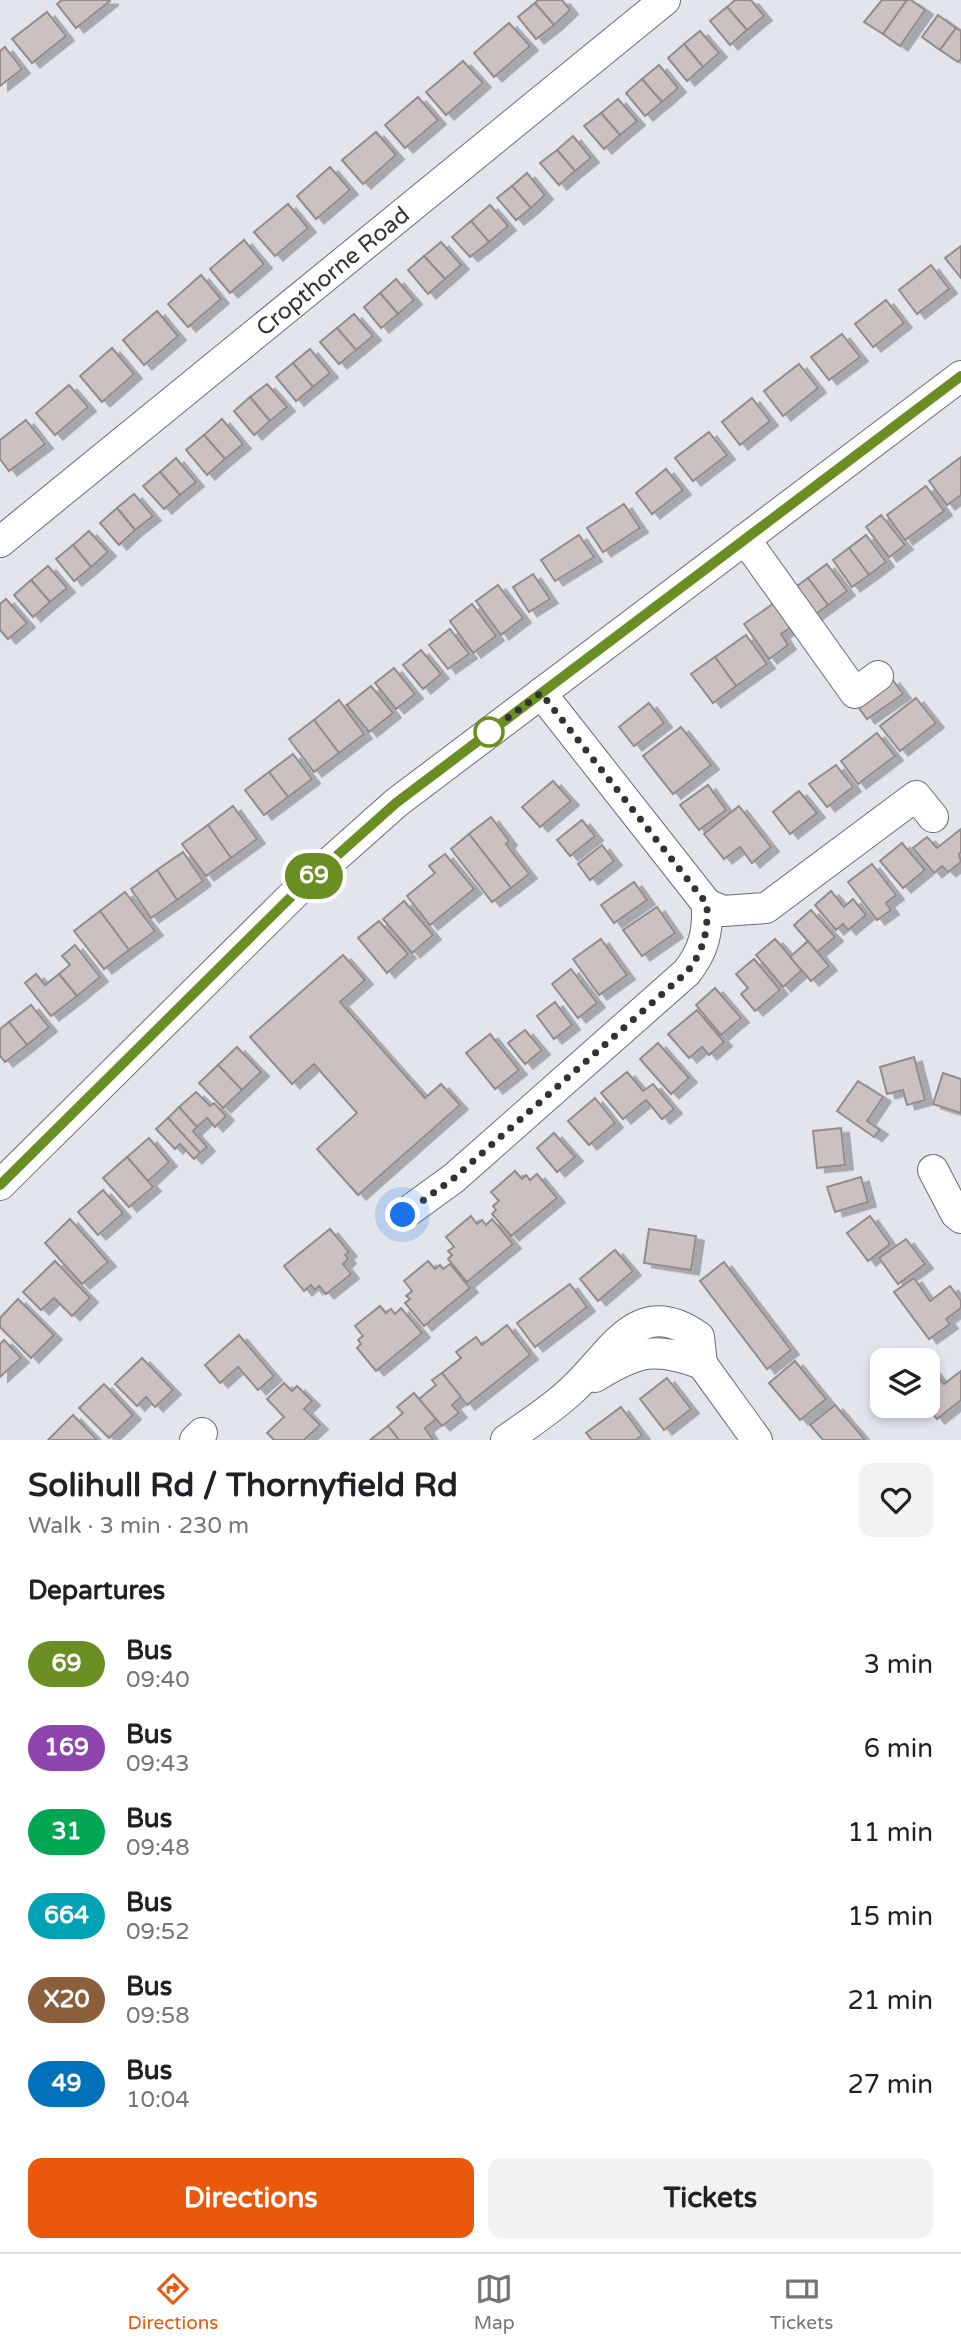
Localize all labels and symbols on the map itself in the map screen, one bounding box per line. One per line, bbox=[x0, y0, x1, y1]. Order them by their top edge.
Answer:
street label: Cropthorne Road bbox=[251, 201, 415, 342]
unlabelled marker bbox=[474, 717, 504, 747]
line badge: 69 bbox=[282, 853, 346, 899]
your location bbox=[385, 1197, 420, 1232]

